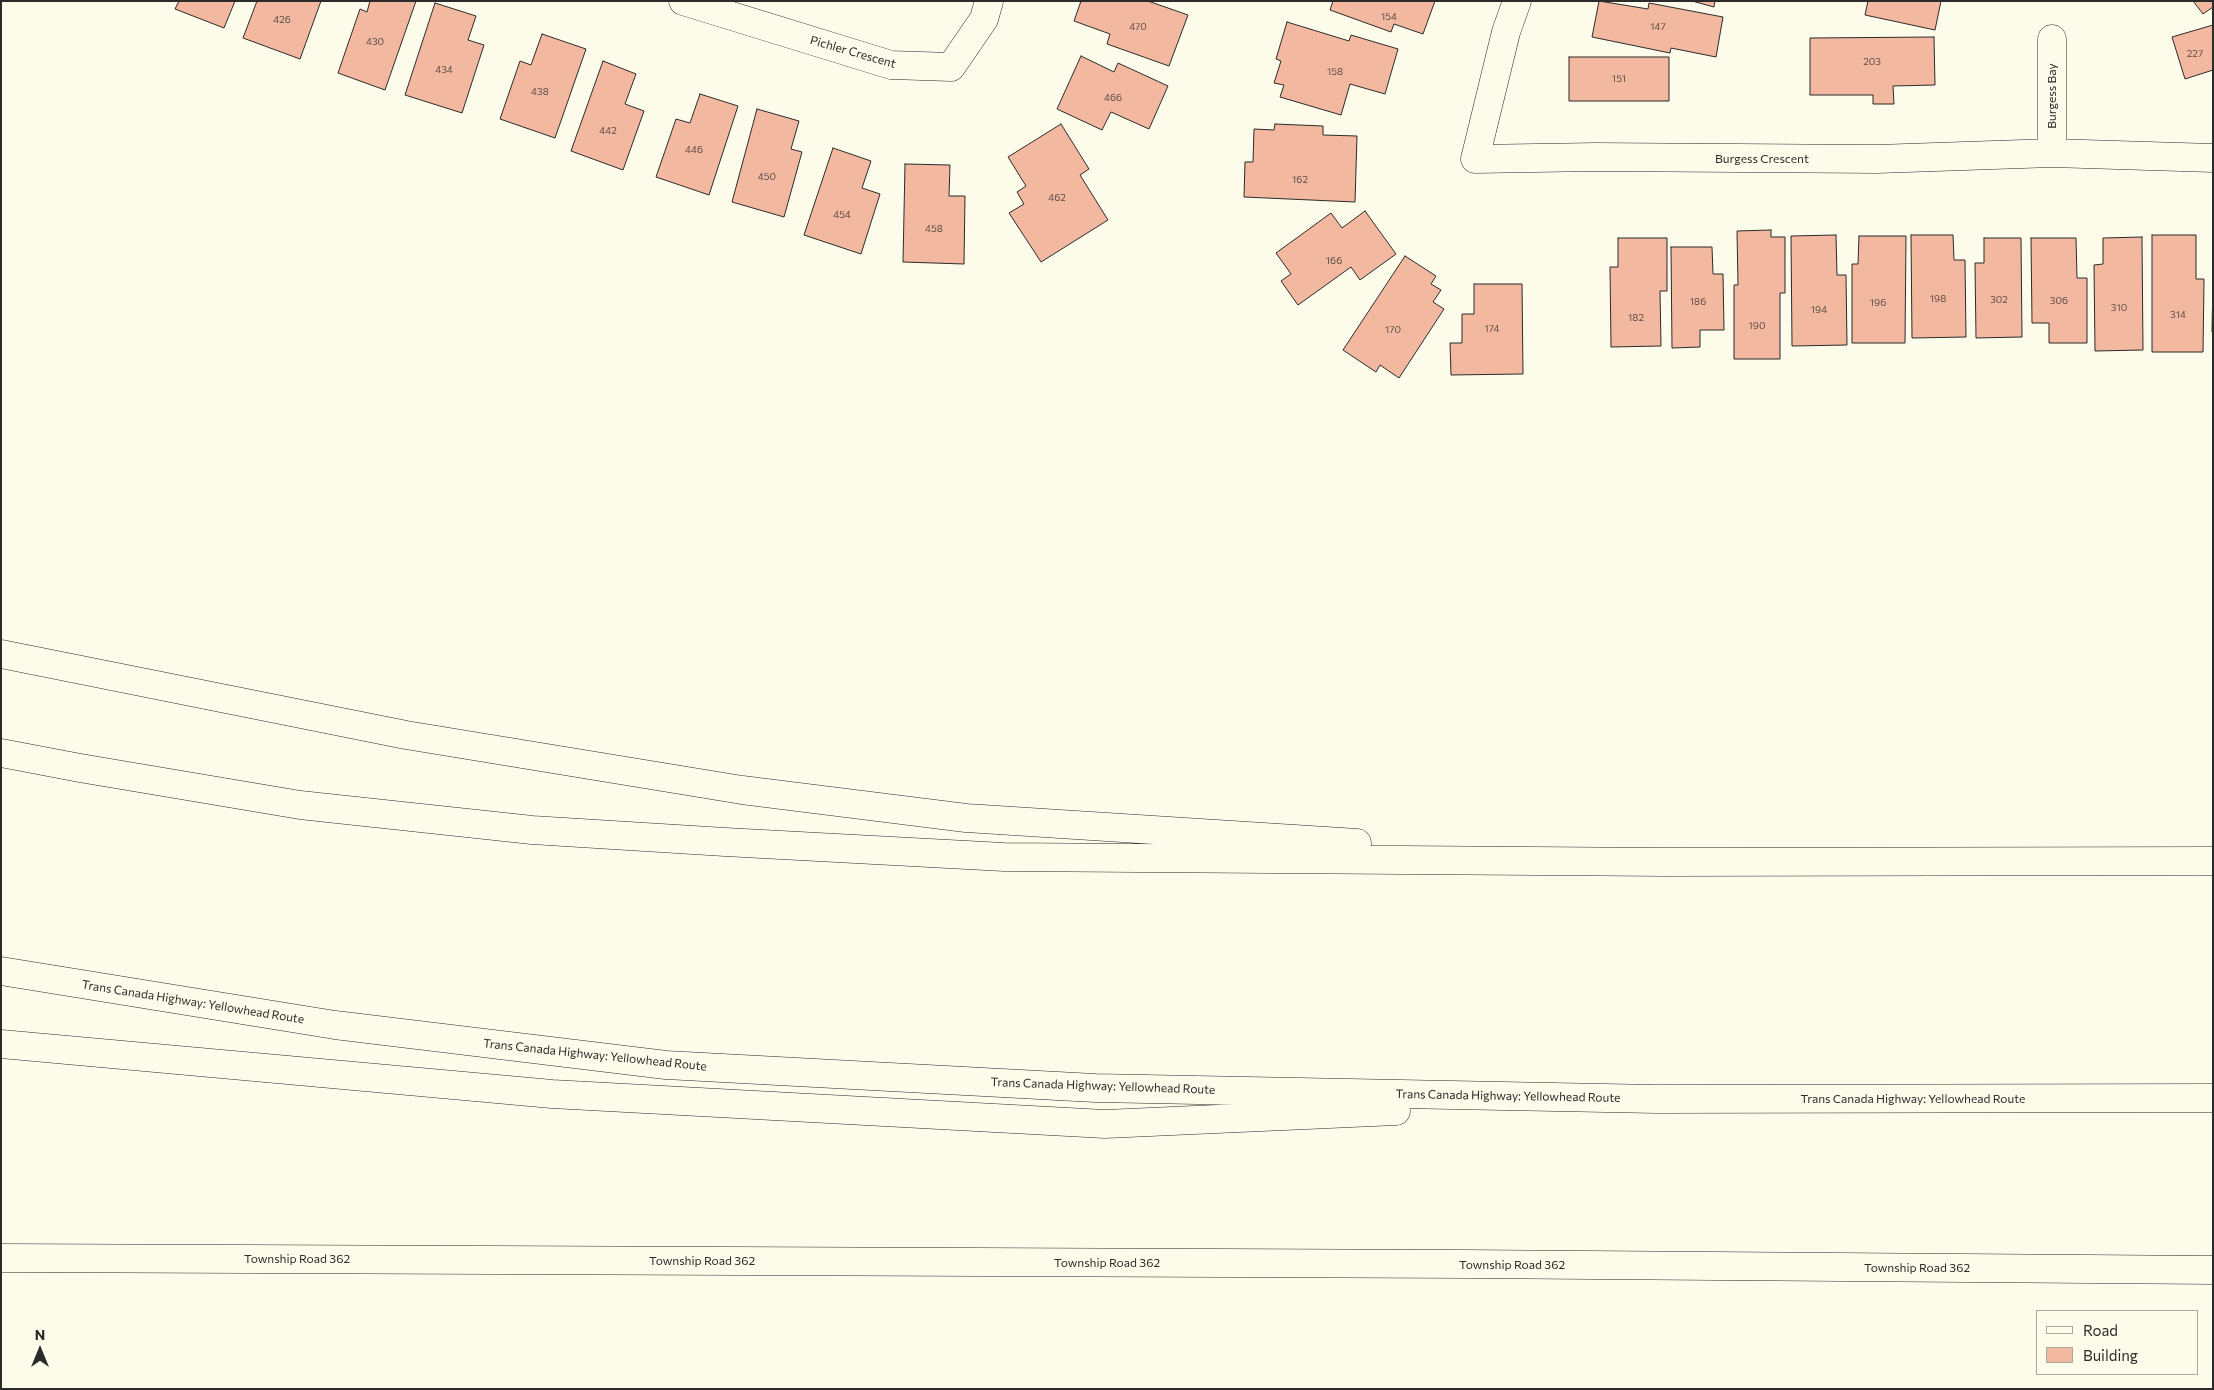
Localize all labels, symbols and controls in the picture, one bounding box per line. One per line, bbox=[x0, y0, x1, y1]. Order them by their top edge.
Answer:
house number: 154 bbox=[1381, 11, 1397, 23]
house number: 426 bbox=[273, 14, 291, 26]
house number: 470 bbox=[1129, 21, 1147, 33]
house number: 147 bbox=[1650, 21, 1666, 33]
street label: Pichler Crescent bbox=[808, 33, 898, 71]
house number: 430 bbox=[366, 36, 384, 48]
house number: 227 bbox=[2187, 48, 2203, 60]
house number: 203 bbox=[1863, 56, 1881, 68]
street label: Burgess Bay bbox=[2045, 63, 2059, 129]
house number: 434 bbox=[435, 64, 453, 76]
house number: 158 bbox=[1327, 66, 1343, 78]
house number: 151 bbox=[1612, 73, 1626, 85]
house number: 438 bbox=[531, 86, 549, 98]
house number: 466 bbox=[1104, 92, 1122, 104]
house number: 442 bbox=[599, 125, 617, 137]
house number: 446 bbox=[685, 144, 703, 156]
street label: Burgess Crescent bbox=[1715, 152, 1809, 166]
house number: 450 bbox=[758, 171, 776, 183]
house number: 162 bbox=[1292, 174, 1308, 186]
house number: 462 bbox=[1048, 192, 1066, 204]
house number: 454 bbox=[833, 209, 851, 221]
house number: 458 bbox=[925, 223, 943, 235]
house number: 166 bbox=[1326, 255, 1342, 267]
house number: 198 bbox=[1930, 293, 1946, 305]
house number: 302 bbox=[1990, 294, 2008, 306]
house number: 306 bbox=[2050, 295, 2068, 307]
house number: 186 bbox=[1690, 296, 1706, 308]
house number: 196 bbox=[1870, 297, 1886, 309]
house number: 310 bbox=[2111, 302, 2127, 314]
house number: 194 bbox=[1811, 304, 1827, 316]
house number: 314 bbox=[2170, 309, 2186, 321]
house number: 182 bbox=[1628, 312, 1644, 324]
house number: 190 bbox=[1749, 320, 1765, 332]
house number: 174 bbox=[1485, 323, 1499, 335]
house number: 170 bbox=[1385, 324, 1401, 336]
street label: Trans Canada Highway: Yellowhead Route bbox=[81, 977, 305, 1027]
street label: Trans Canada Highway: Yellowhead Route bbox=[482, 1036, 708, 1074]
street label: Trans Canada Highway: Yellowhead Route bbox=[990, 1075, 1216, 1097]
street label: Trans Canada Highway: Yellowhead Route bbox=[1395, 1087, 1621, 1105]
street label: Trans Canada Highway: Yellowhead Route bbox=[1801, 1092, 2025, 1106]
street label: Township Road 362 bbox=[244, 1252, 350, 1266]
street label: Township Road 362 bbox=[649, 1254, 755, 1268]
street label: Township Road 362 bbox=[1054, 1256, 1160, 1270]
street label: Township Road 362 bbox=[1459, 1258, 1565, 1272]
street label: Township Road 362 bbox=[1864, 1261, 1970, 1275]
legend bbox=[2036, 1310, 2199, 1375]
text: Road bbox=[2083, 1321, 2118, 1339]
north arrow bbox=[15, 1325, 65, 1375]
text: N bbox=[35, 1326, 45, 1343]
text: Building bbox=[2083, 1346, 2138, 1364]

